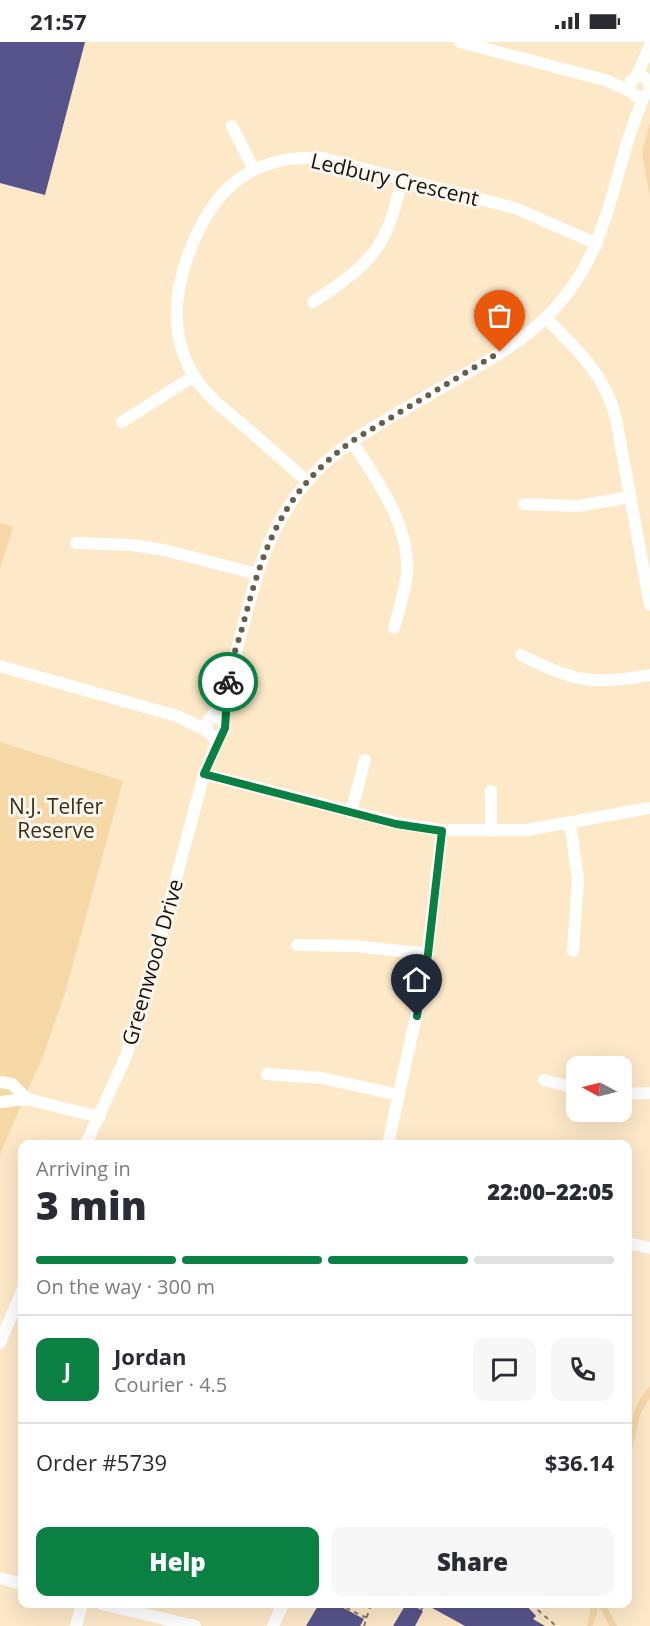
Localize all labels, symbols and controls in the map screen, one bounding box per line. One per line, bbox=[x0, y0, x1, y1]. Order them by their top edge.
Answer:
text: 21:57 bbox=[30, 6, 87, 36]
street label: Ledbury Crescent bbox=[308, 146, 482, 212]
pin bbox=[474, 290, 525, 352]
icon: bag bbox=[483, 299, 516, 332]
courier bbox=[198, 652, 258, 712]
icon: bike bbox=[212, 666, 245, 699]
park label: N.J. Telfer Reserve bbox=[9, 792, 103, 844]
street label: Greenwood Drive bbox=[115, 876, 189, 1048]
pin bbox=[391, 954, 442, 1016]
icon: home bbox=[400, 963, 433, 996]
north arrow bbox=[566, 1056, 632, 1122]
map controls bbox=[566, 1056, 632, 1122]
text: Arriving in bbox=[36, 1155, 131, 1182]
text: 22:00–22:05 bbox=[487, 1176, 614, 1206]
text: 3 min bbox=[36, 1178, 147, 1231]
text: On the way · 300 m bbox=[36, 1273, 215, 1300]
button: chat bbox=[473, 1338, 536, 1401]
button: phone bbox=[551, 1338, 614, 1401]
text: Jordan bbox=[114, 1341, 187, 1371]
text: J bbox=[64, 1354, 71, 1384]
text: Courier · 4.5 bbox=[114, 1371, 227, 1398]
text: Order #5739 bbox=[36, 1447, 167, 1477]
text: $36.14 bbox=[545, 1447, 614, 1477]
button: Help bbox=[36, 1527, 319, 1596]
button: Share bbox=[331, 1527, 614, 1596]

